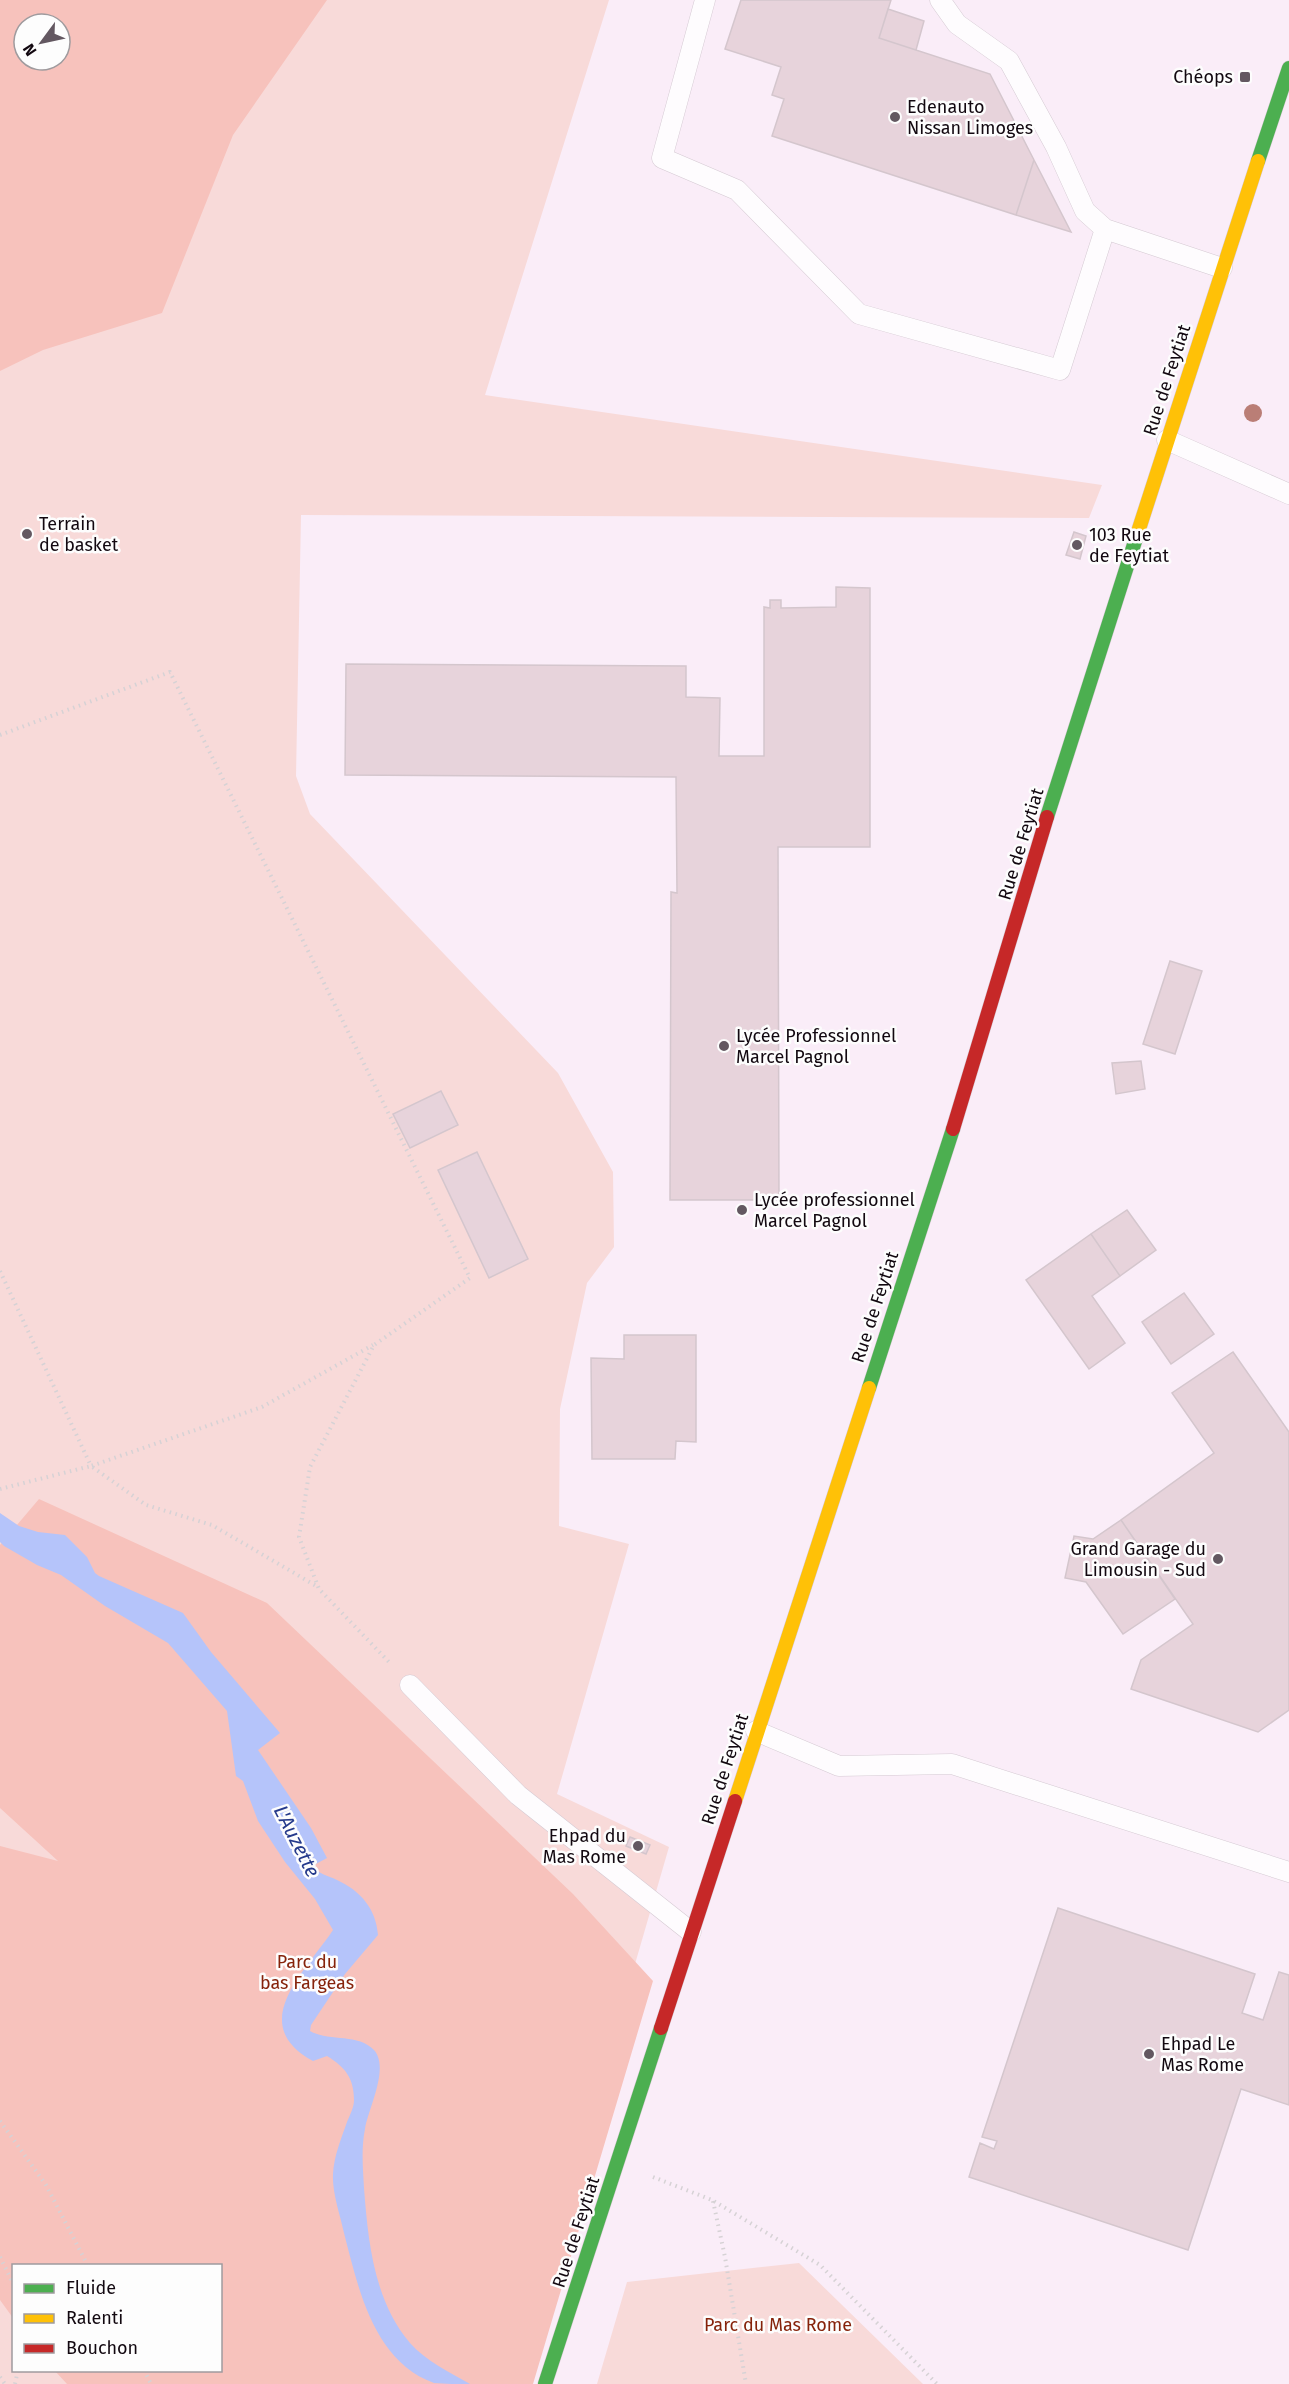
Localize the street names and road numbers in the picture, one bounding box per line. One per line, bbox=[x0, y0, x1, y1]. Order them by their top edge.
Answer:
street label: Rue de Feytiat bbox=[1139, 321, 1196, 439]
street label: Rue de Feytiat bbox=[994, 785, 1049, 903]
street label: Rue de Feytiat bbox=[847, 1248, 904, 1366]
street label: Rue de Feytiat bbox=[697, 1710, 754, 1828]
street label: Rue de Feytiat bbox=[548, 2173, 605, 2291]

